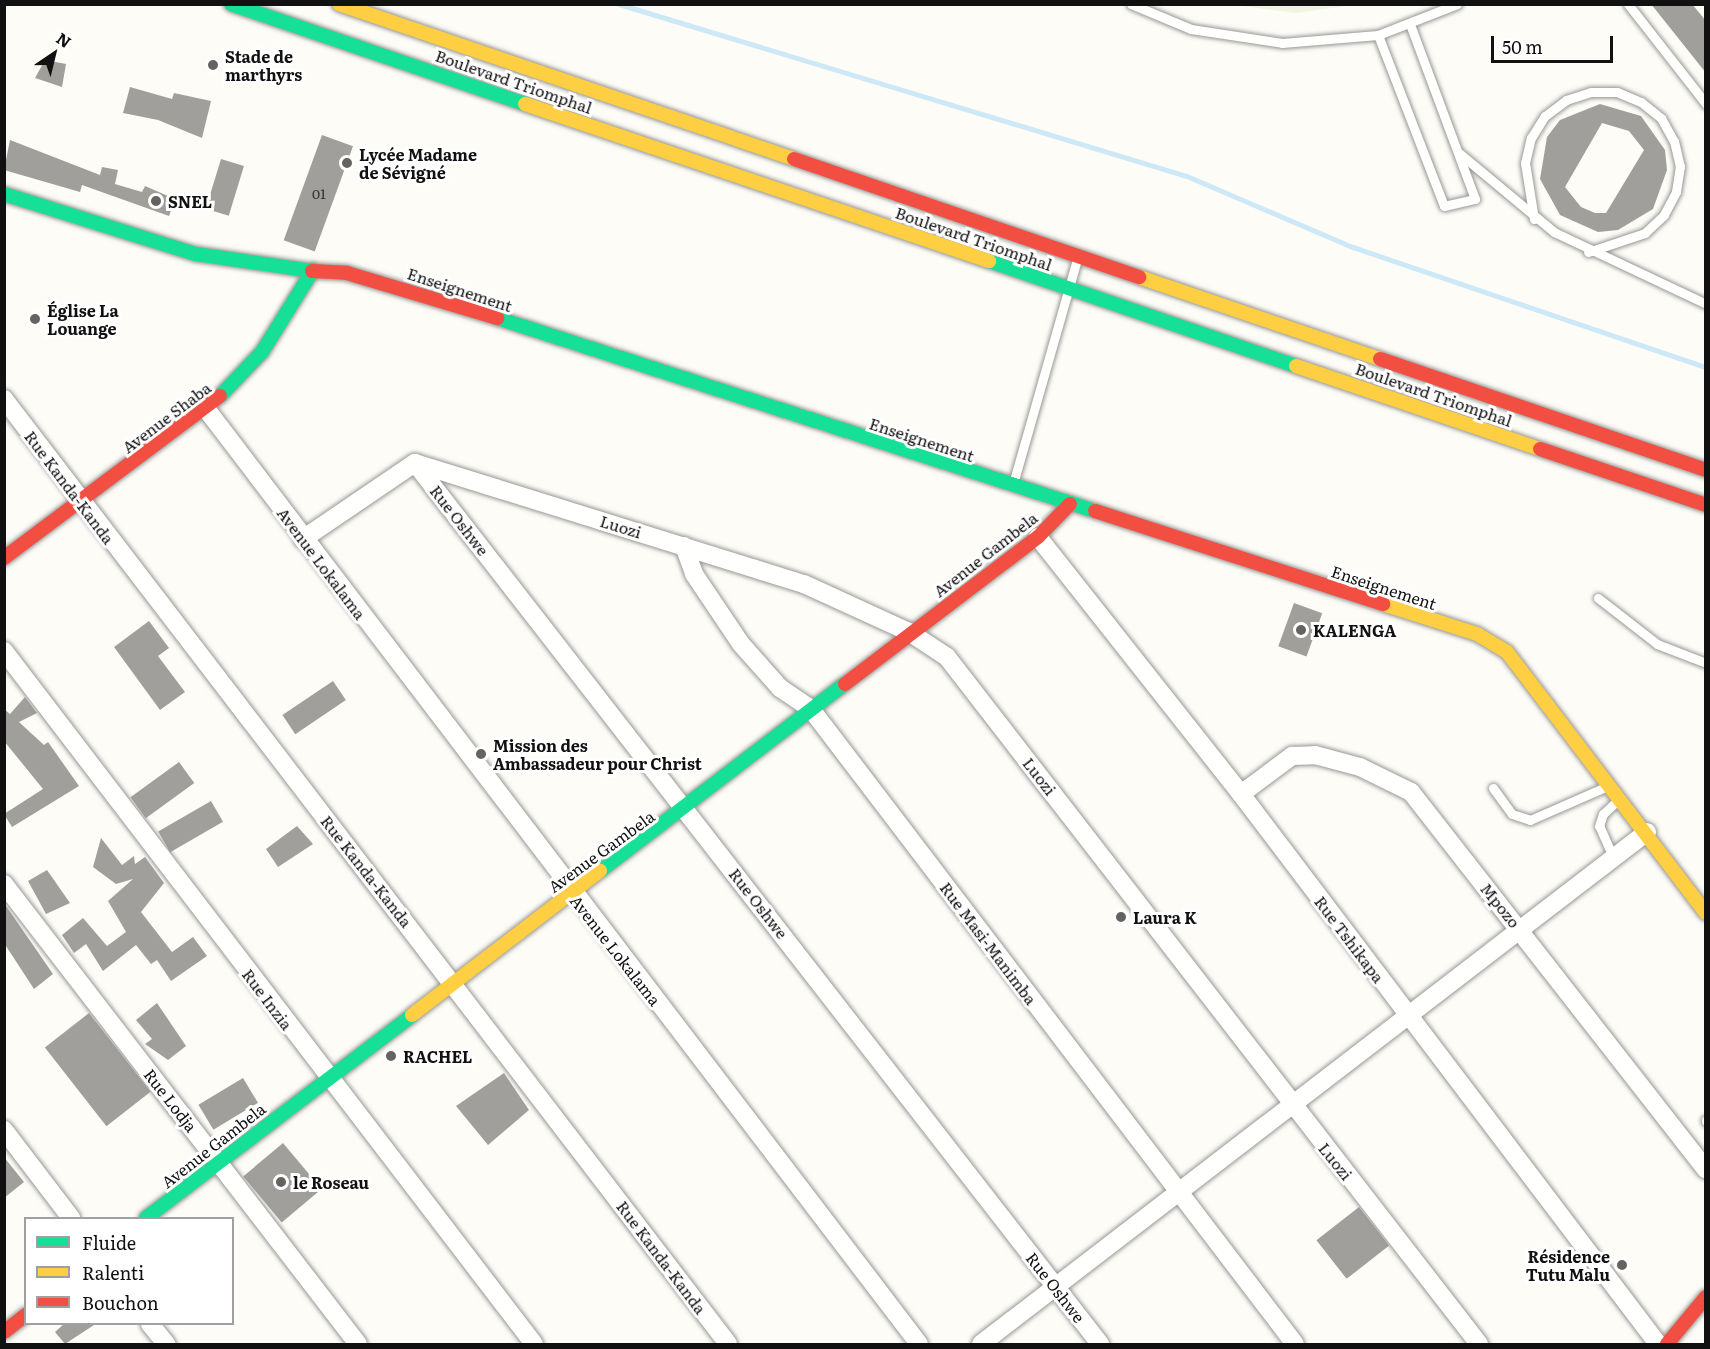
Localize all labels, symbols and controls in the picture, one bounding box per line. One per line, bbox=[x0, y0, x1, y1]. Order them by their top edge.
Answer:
north arrow bbox=[24, 24, 84, 84]
scale bar bbox=[1494, 24, 1616, 62]
text: N bbox=[52, 26, 77, 53]
text: 50 m bbox=[1502, 33, 1543, 60]
street label: Boulevard Triomphal bbox=[433, 45, 595, 117]
place label: Stade de marthyrs bbox=[225, 46, 302, 84]
marker: Stade de marthyrs bbox=[206, 58, 220, 72]
place label: Lycée Madame de Sévigné bbox=[359, 144, 477, 182]
marker: Lycée Madame de Sévigné bbox=[340, 156, 354, 170]
house number: 01 bbox=[312, 185, 326, 201]
place label: SNEL bbox=[168, 191, 212, 211]
marker: SNEL bbox=[149, 194, 163, 208]
street label: Boulevard Triomphal bbox=[893, 202, 1055, 274]
street label: Enseignement bbox=[405, 263, 515, 315]
place label: Église La Louange bbox=[47, 300, 119, 338]
marker: Église La Louange bbox=[28, 312, 42, 326]
street label: Boulevard Triomphal bbox=[1353, 358, 1515, 430]
street label: Avenue Shaba bbox=[118, 377, 214, 457]
street label: Enseignement bbox=[867, 413, 977, 465]
street label: Rue Kanda-Kanda bbox=[21, 427, 119, 547]
street label: Rue Oshwe bbox=[427, 481, 493, 559]
street label: Avenue Lokalama bbox=[274, 503, 370, 623]
street label: Avenue Gambela bbox=[929, 507, 1041, 601]
street label: Luozi bbox=[598, 511, 644, 541]
street label: Enseignement bbox=[1329, 561, 1439, 613]
place label: KALENGA bbox=[1313, 620, 1396, 640]
marker: KALENGA bbox=[1294, 623, 1308, 637]
place label: Mission des Ambassadeur pour Christ bbox=[493, 735, 702, 773]
marker: Mission des Ambassadeur pour Christ bbox=[474, 747, 488, 761]
street label: Luozi bbox=[1019, 753, 1061, 799]
street label: Avenue Gambela bbox=[544, 806, 658, 896]
street label: Rue Kanda-Kanda bbox=[317, 811, 417, 931]
street label: Rue Oshwe bbox=[726, 864, 792, 942]
street label: Rue Masi-Manimba bbox=[937, 878, 1041, 1008]
street label: Mpozo bbox=[1477, 879, 1525, 931]
street label: Avenue Lokalama bbox=[567, 891, 665, 1009]
street label: Rue Tshikapa bbox=[1311, 892, 1389, 986]
place label: Laura K bbox=[1133, 907, 1197, 927]
marker: Laura K bbox=[1114, 910, 1128, 924]
street label: Rue Inzia bbox=[239, 965, 297, 1033]
place label: RACHEL bbox=[403, 1046, 472, 1066]
marker: RACHEL bbox=[384, 1049, 398, 1063]
street label: Rue Lodja bbox=[140, 1065, 202, 1135]
street label: Avenue Gambela bbox=[157, 1098, 269, 1192]
street label: Luozi bbox=[1315, 1138, 1357, 1184]
place label: le Roseau bbox=[293, 1172, 369, 1192]
marker: le Roseau bbox=[274, 1175, 288, 1189]
street label: Rue Kanda-Kanda bbox=[613, 1197, 711, 1317]
legend bbox=[24, 1217, 234, 1325]
text: Fluide bbox=[82, 1229, 136, 1256]
place label: Résidence Tutu Malu bbox=[1526, 1246, 1610, 1284]
street label: Rue Oshwe bbox=[1023, 1248, 1089, 1326]
marker: Résidence Tutu Malu bbox=[1615, 1258, 1629, 1272]
text: Ralenti bbox=[82, 1259, 144, 1286]
text: Bouchon bbox=[82, 1289, 159, 1316]

